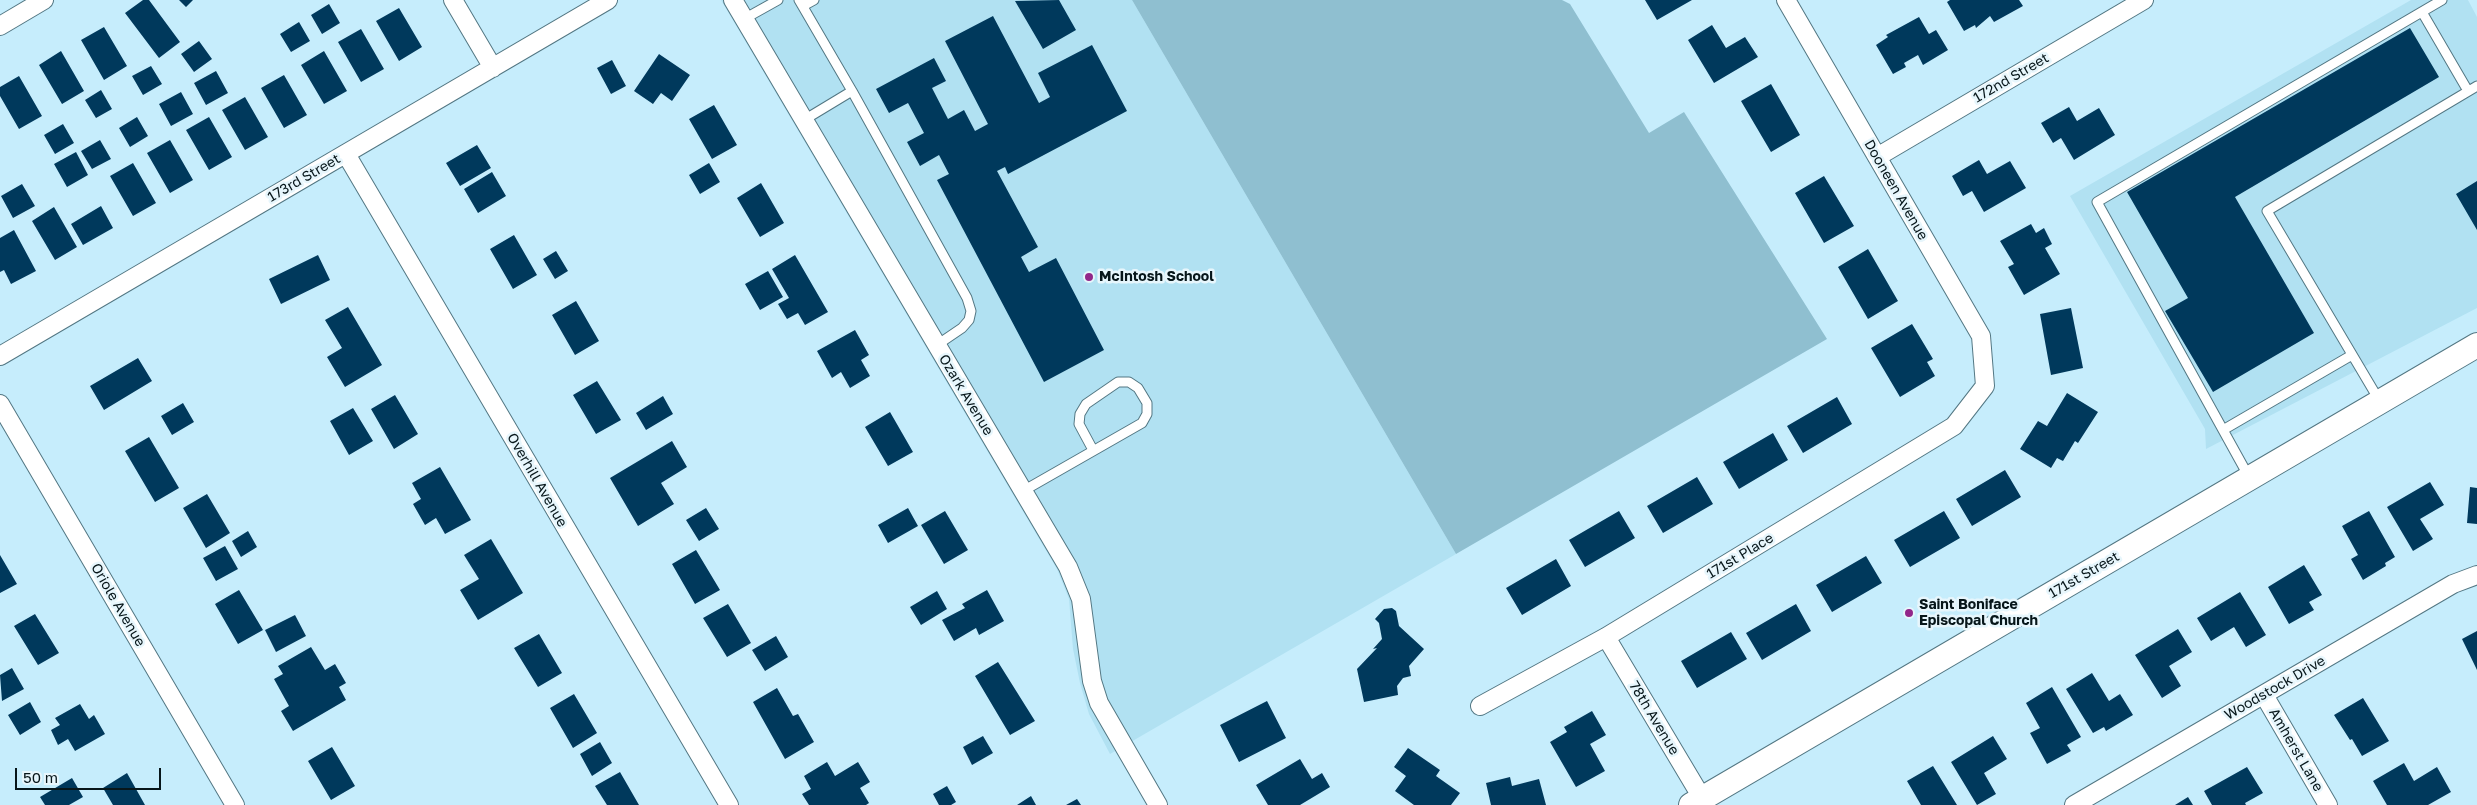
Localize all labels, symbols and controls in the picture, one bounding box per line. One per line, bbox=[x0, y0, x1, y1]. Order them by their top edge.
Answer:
street label: 172nd Street bbox=[1970, 50, 2052, 106]
street label: Dooneen Avenue bbox=[1860, 137, 1932, 243]
street label: 173rd Street bbox=[265, 150, 343, 206]
place label: McIntosh School bbox=[1099, 269, 1214, 285]
marker: McIntosh School bbox=[1083, 271, 1095, 283]
street label: Ozark Avenue bbox=[935, 351, 997, 439]
street label: Overhill Avenue bbox=[503, 430, 571, 530]
street label: 171st Place bbox=[1704, 530, 1776, 582]
street label: 171st Street bbox=[2046, 548, 2122, 602]
street label: Oriole Avenue bbox=[87, 560, 149, 650]
place label: Saint Boniface Episcopal Church bbox=[1919, 597, 2038, 630]
marker: Saint Boniface Episcopal Church bbox=[1903, 607, 1915, 619]
street label: Woodstock Drive bbox=[2222, 652, 2328, 724]
street label: 78th Avenue bbox=[1625, 678, 1683, 758]
street label: Amherst Lane bbox=[2265, 705, 2327, 795]
scale bar bbox=[18, 758, 164, 790]
text: 50 m bbox=[23, 768, 58, 786]

